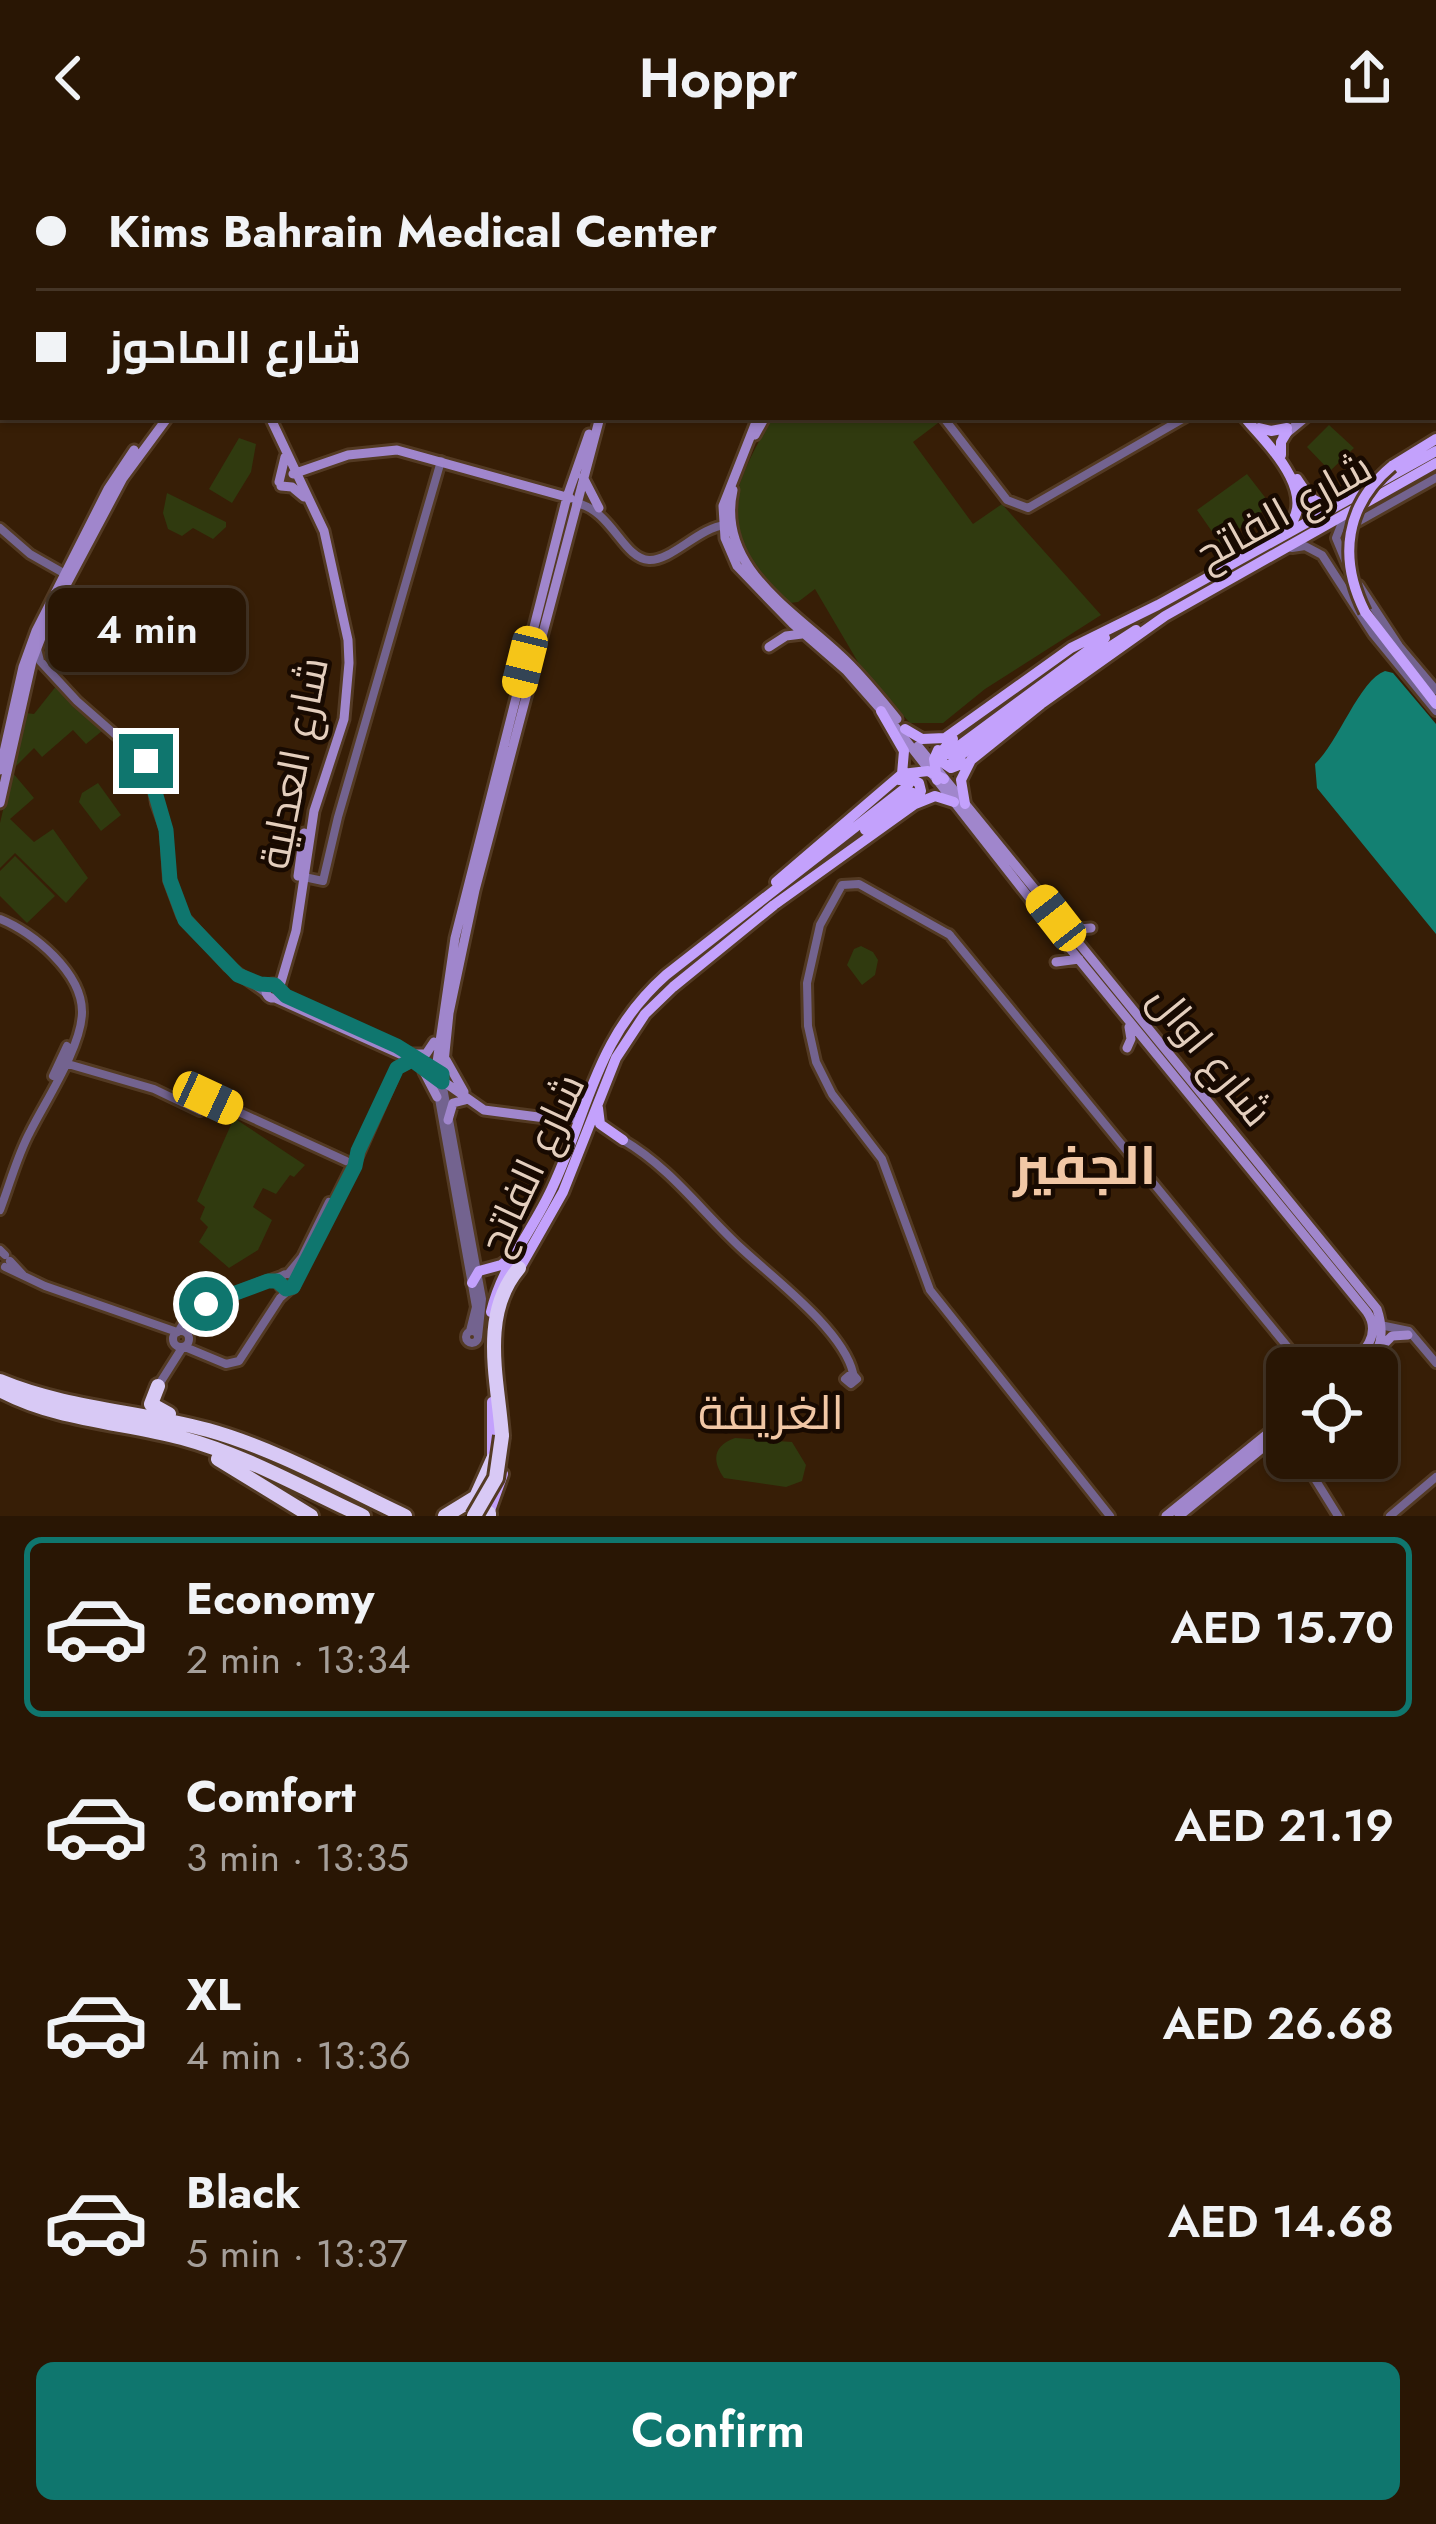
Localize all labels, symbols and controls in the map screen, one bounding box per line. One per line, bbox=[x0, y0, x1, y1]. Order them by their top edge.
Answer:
text: Hoppr bbox=[639, 39, 797, 117]
icon: back bbox=[36, 45, 102, 111]
icon: share bbox=[1334, 45, 1400, 111]
text: Kims Bahrain Medical Center bbox=[108, 199, 717, 264]
text: شارع الماحوز bbox=[108, 315, 361, 380]
street label: شارع الفاتح bbox=[1184, 437, 1383, 584]
callout: 4 min bbox=[47, 587, 245, 671]
text: 4 min bbox=[96, 601, 198, 658]
car bbox=[499, 623, 551, 701]
street label: شارع العدلية bbox=[243, 652, 344, 874]
route end bbox=[119, 734, 173, 788]
car bbox=[1020, 879, 1092, 957]
street label: شارع اوال bbox=[1134, 971, 1287, 1140]
street label: شارع الفاتح bbox=[463, 1064, 600, 1265]
car bbox=[168, 1066, 248, 1130]
district label: الجفير bbox=[1012, 1126, 1156, 1204]
route start bbox=[179, 1277, 233, 1331]
map controls bbox=[1266, 1347, 1398, 1479]
button: locate bbox=[1266, 1347, 1398, 1479]
district label: الغريفة bbox=[698, 1378, 844, 1447]
text: Economy bbox=[186, 1566, 374, 1631]
icon: car bbox=[42, 1573, 150, 1681]
text: AED 15.70 bbox=[1171, 1595, 1394, 1660]
text: 2 min · 13:34 bbox=[186, 1631, 411, 1688]
text: Comfort bbox=[186, 1764, 356, 1829]
icon: car bbox=[42, 1771, 150, 1879]
text: AED 21.19 bbox=[1174, 1793, 1394, 1858]
text: 3 min · 13:35 bbox=[186, 1829, 409, 1886]
text: XL bbox=[186, 1962, 241, 2027]
icon: car bbox=[42, 1969, 150, 2077]
text: AED 26.68 bbox=[1163, 1991, 1394, 2056]
text: 4 min · 13:36 bbox=[186, 2027, 411, 2084]
text: Black bbox=[186, 2160, 300, 2225]
icon: car bbox=[42, 2167, 150, 2275]
text: AED 14.68 bbox=[1168, 2189, 1394, 2254]
text: 5 min · 13:37 bbox=[186, 2225, 408, 2282]
button: Confirm bbox=[36, 2362, 1400, 2500]

